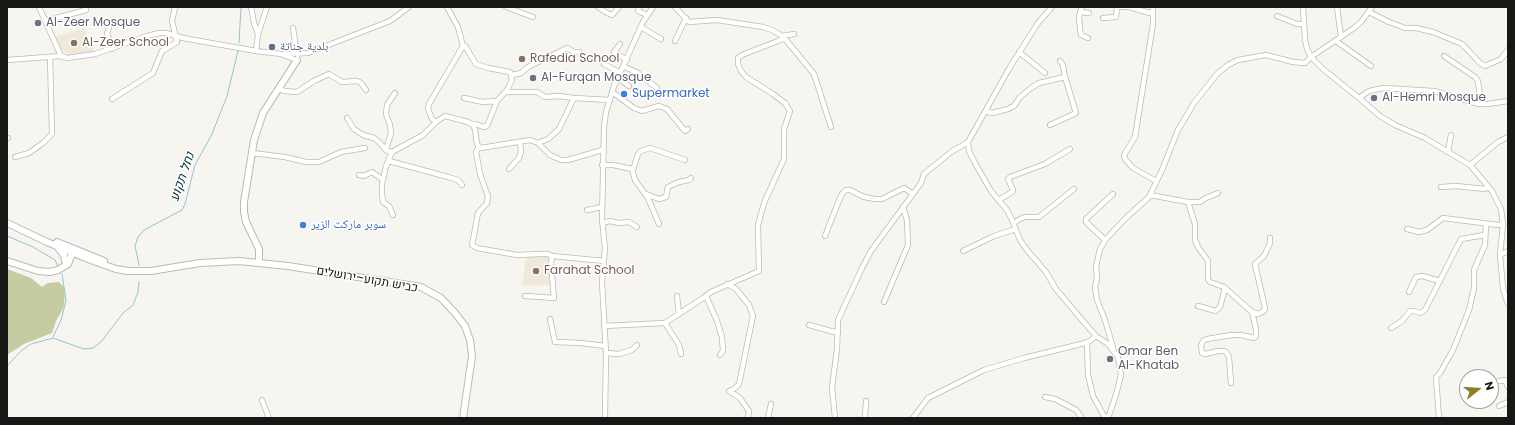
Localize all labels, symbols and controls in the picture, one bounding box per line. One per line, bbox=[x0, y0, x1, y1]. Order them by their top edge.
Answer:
place label: Al-Zeer Mosque bbox=[46, 16, 140, 30]
marker: Al-Zeer Mosque bbox=[33, 18, 43, 28]
place label: Al-Zeer School bbox=[82, 36, 169, 50]
marker: Al-Zeer School bbox=[69, 38, 79, 48]
place label: بلدية جناتة bbox=[280, 40, 328, 54]
marker: بلدية جناتة bbox=[267, 42, 277, 52]
place label: Rafedia School bbox=[530, 52, 619, 66]
marker: Rafedia School bbox=[517, 54, 527, 64]
place label: Al-Furqan Mosque bbox=[541, 71, 651, 85]
marker: Al-Furqan Mosque bbox=[528, 73, 538, 83]
place label: Supermarket bbox=[632, 87, 710, 101]
marker: Supermarket bbox=[619, 89, 629, 99]
place label: Al-Hemri Mosque bbox=[1382, 91, 1486, 105]
marker: Al-Hemri Mosque bbox=[1369, 93, 1379, 103]
water label: נחל תקוע bbox=[167, 150, 199, 204]
place label: سوبر ماركت الزير bbox=[311, 218, 386, 232]
marker: سوبر ماركت الزير bbox=[298, 220, 308, 230]
street label: כביש תקוע–ירושלים bbox=[315, 264, 419, 296]
place label: Farahat School bbox=[544, 264, 634, 278]
marker: Farahat School bbox=[531, 266, 541, 276]
place label: Omar Ben Al-Khatab bbox=[1118, 345, 1179, 373]
marker: Omar Ben Al-Khatab bbox=[1105, 354, 1115, 364]
north arrow bbox=[1459, 369, 1499, 409]
text: N bbox=[1481, 379, 1498, 392]

